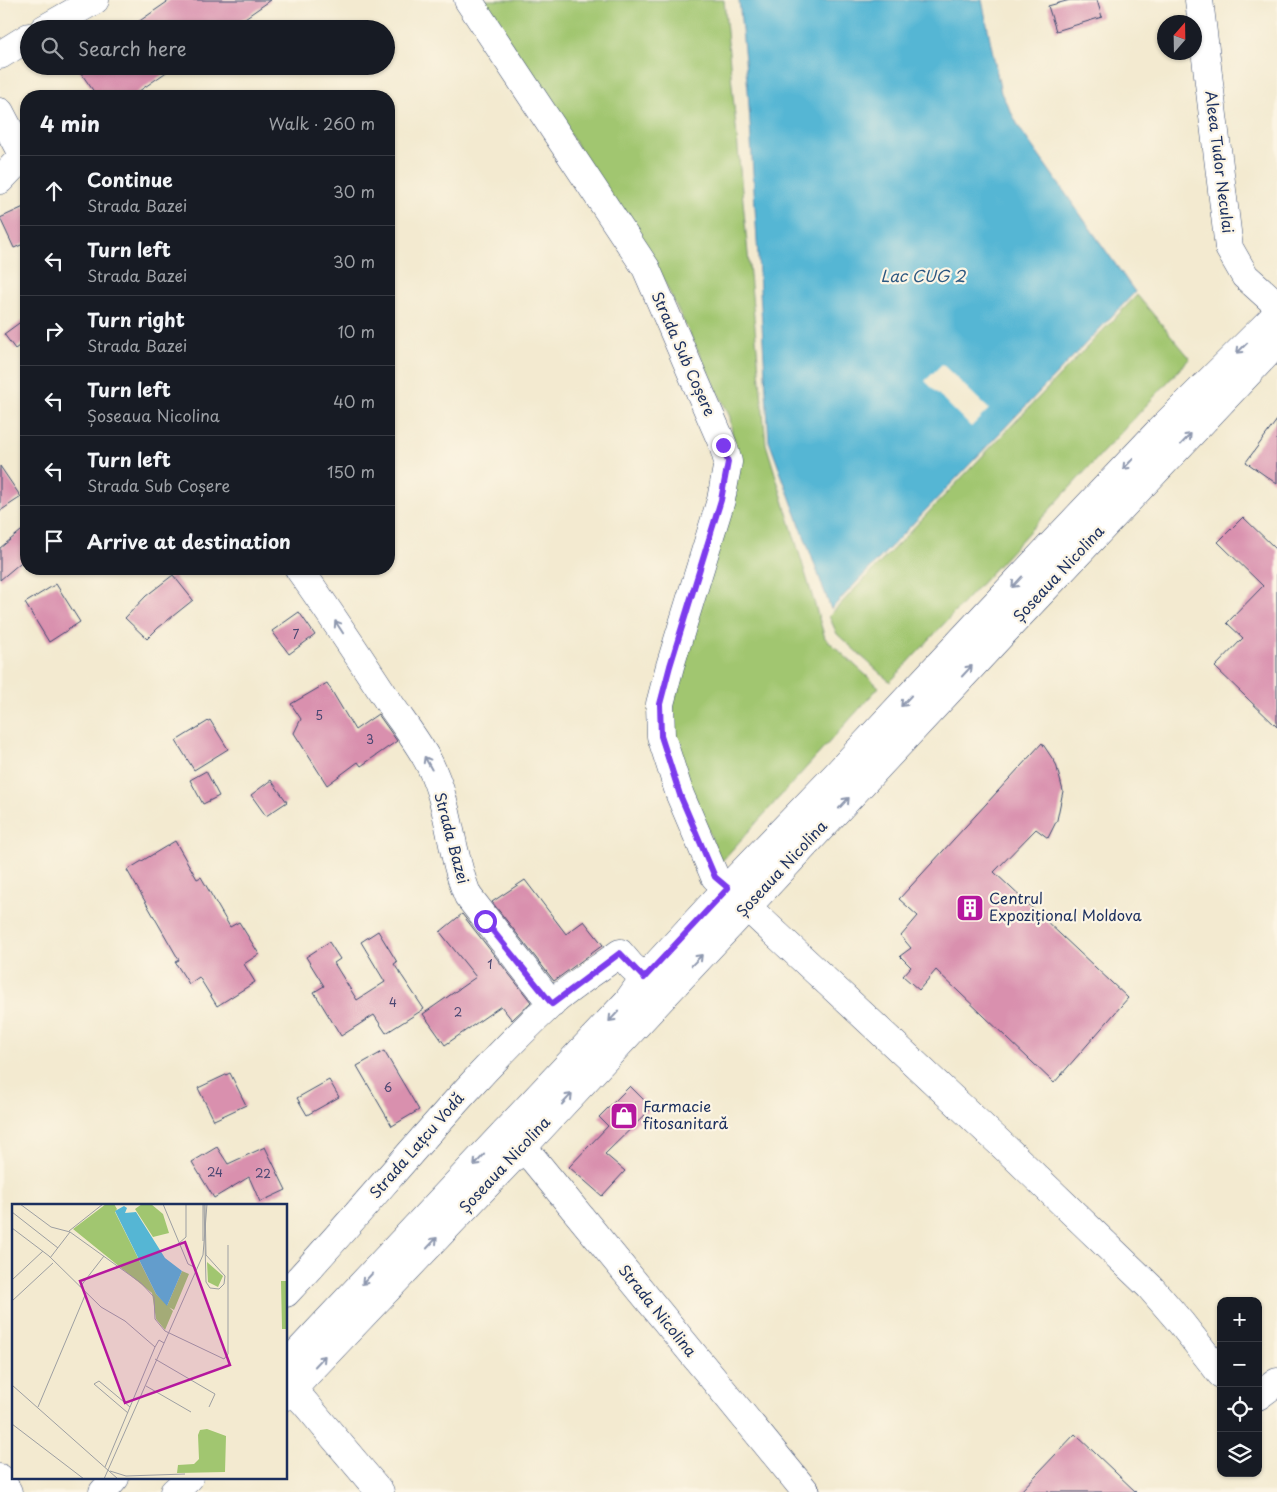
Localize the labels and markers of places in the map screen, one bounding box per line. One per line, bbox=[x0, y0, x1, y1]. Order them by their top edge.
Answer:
place label: Centrul Expozițional Moldova bbox=[989, 886, 1142, 926]
building icon: Centrul Expozițional Moldova bbox=[955, 893, 985, 923]
place label: Farmacie fitosanitară bbox=[643, 1094, 728, 1134]
shop icon: Farmacie fitosanitară bbox=[609, 1101, 639, 1131]

